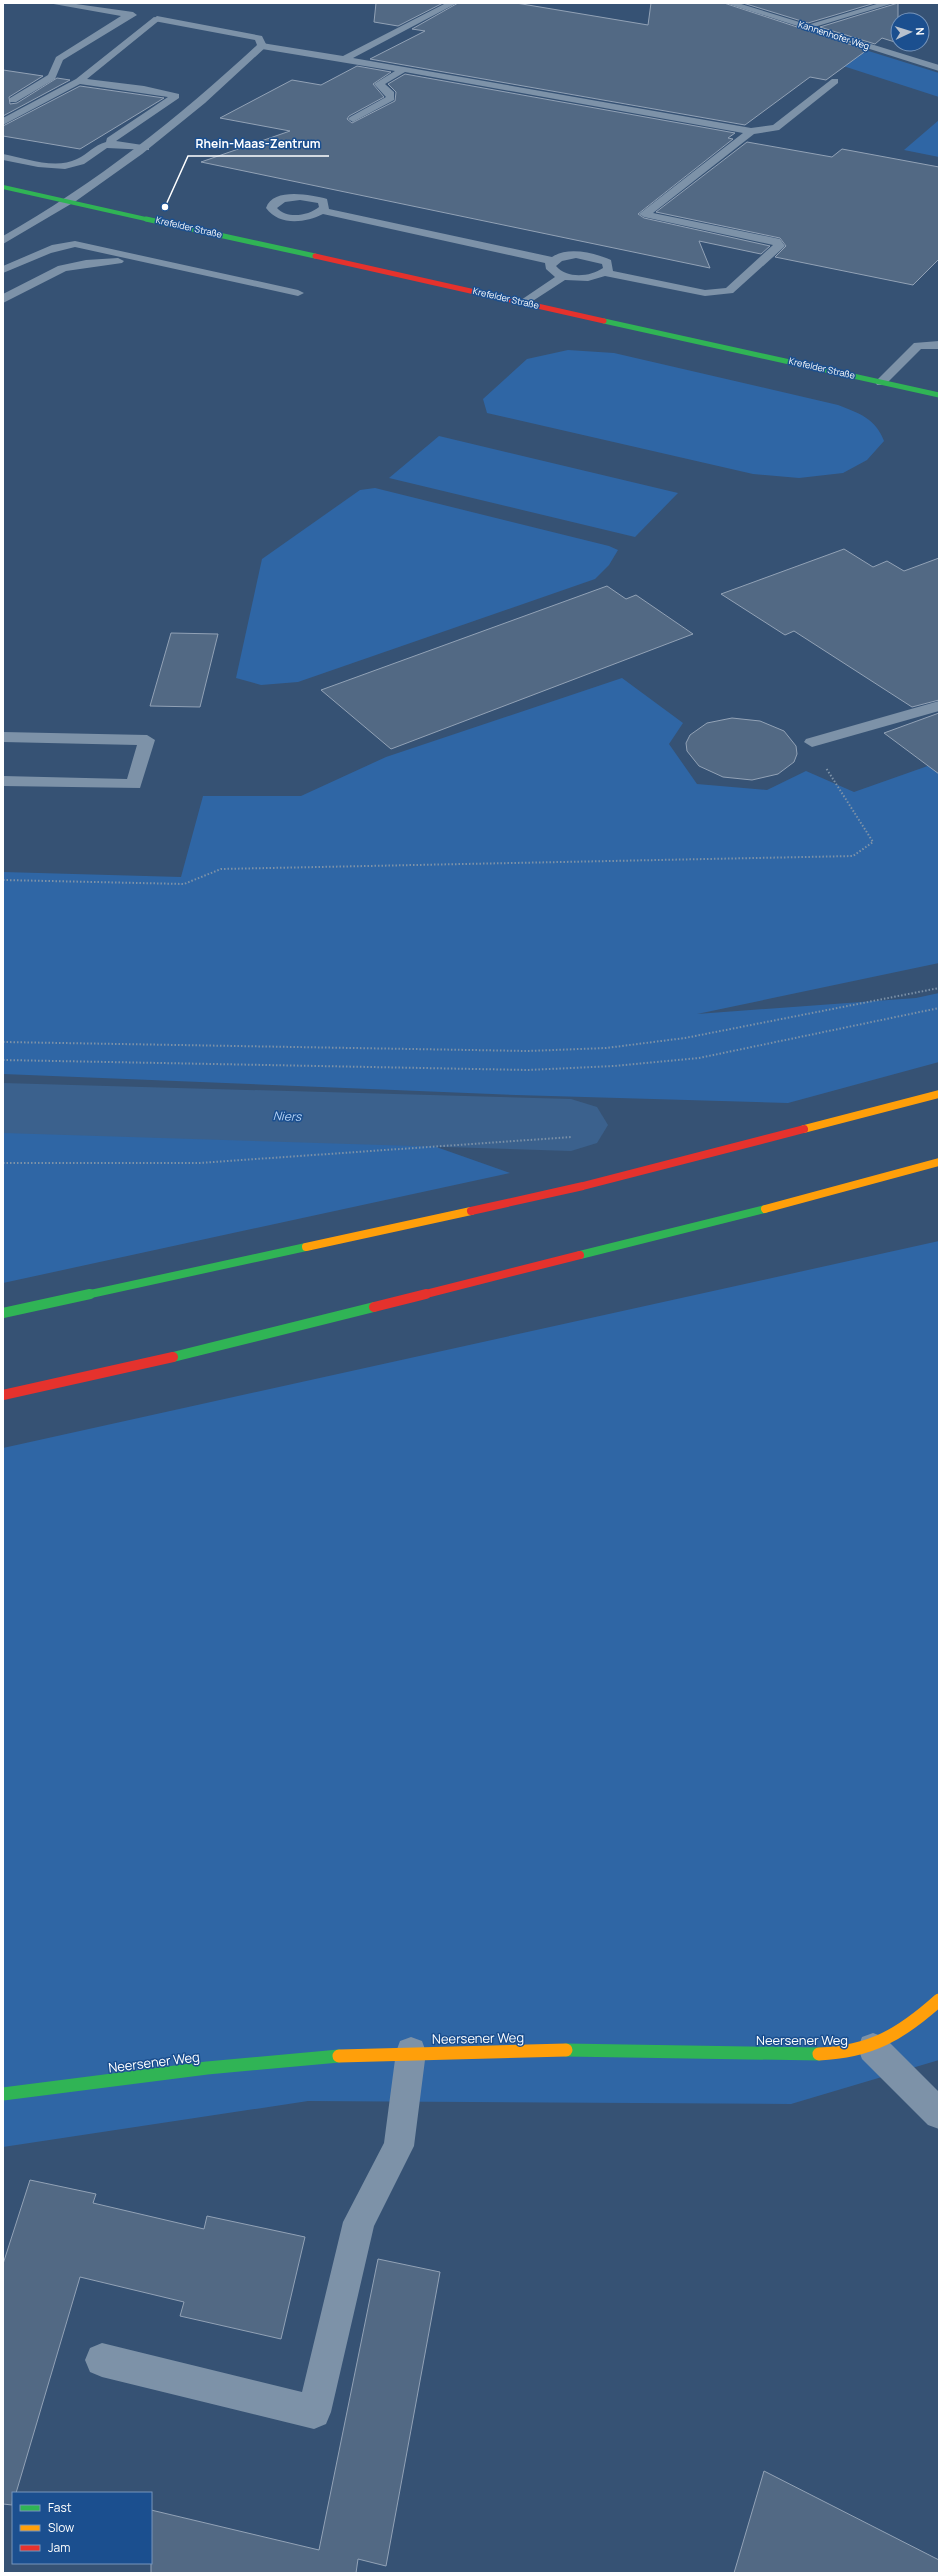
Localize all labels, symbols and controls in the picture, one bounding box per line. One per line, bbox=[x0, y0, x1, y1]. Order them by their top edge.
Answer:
north arrow bbox=[890, 12, 930, 52]
street label: Kannenhofer Weg bbox=[797, 17, 871, 53]
text: N bbox=[913, 27, 928, 36]
callout: Rhein-Maas-Zentrum bbox=[188, 132, 329, 156]
text: Rhein-Maas-Zentrum bbox=[196, 135, 321, 152]
street label: Krefelder Straße bbox=[155, 213, 223, 241]
street label: Krefelder Straße bbox=[472, 284, 540, 312]
street label: Krefelder Straße bbox=[788, 354, 856, 382]
water label: Niers bbox=[273, 1107, 303, 1125]
street label: Neersener Weg bbox=[432, 2028, 524, 2048]
street label: Neersener Weg bbox=[756, 2031, 848, 2049]
street label: Neersener Weg bbox=[107, 2047, 201, 2077]
legend bbox=[12, 2492, 152, 2564]
text: Fast bbox=[48, 2499, 72, 2516]
text: Slow bbox=[48, 2519, 74, 2536]
text: Jam bbox=[48, 2539, 70, 2556]

